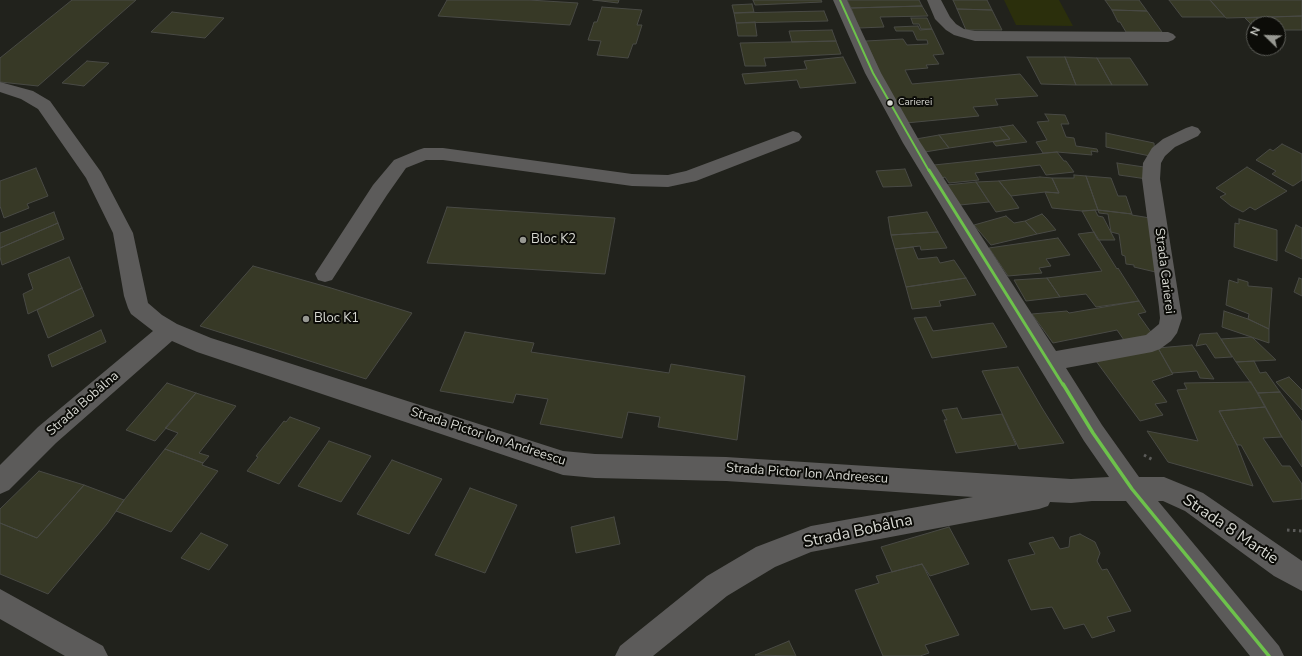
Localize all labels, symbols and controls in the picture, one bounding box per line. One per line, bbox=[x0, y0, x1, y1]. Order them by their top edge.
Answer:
north arrow bbox=[1246, 16, 1286, 56]
text: N bbox=[1247, 25, 1264, 38]
place label: Carierei bbox=[898, 97, 932, 109]
marker: Carierei bbox=[885, 98, 895, 108]
street label: Strada Carierei bbox=[1151, 227, 1177, 315]
place label: Bloc K2 bbox=[531, 232, 576, 248]
marker: Bloc K2 bbox=[518, 235, 528, 245]
place label: Bloc K1 bbox=[314, 311, 359, 327]
marker: Bloc K1 bbox=[301, 314, 311, 324]
street label: Strada Bobâlna bbox=[44, 368, 122, 440]
street label: Strada Pictor Ion Andreescu bbox=[408, 404, 568, 470]
street label: Strada Pictor Ion Andreescu bbox=[725, 461, 889, 487]
street label: Strada 8 Martie bbox=[1178, 491, 1282, 569]
street label: Strada Bobâlna bbox=[802, 511, 914, 553]

